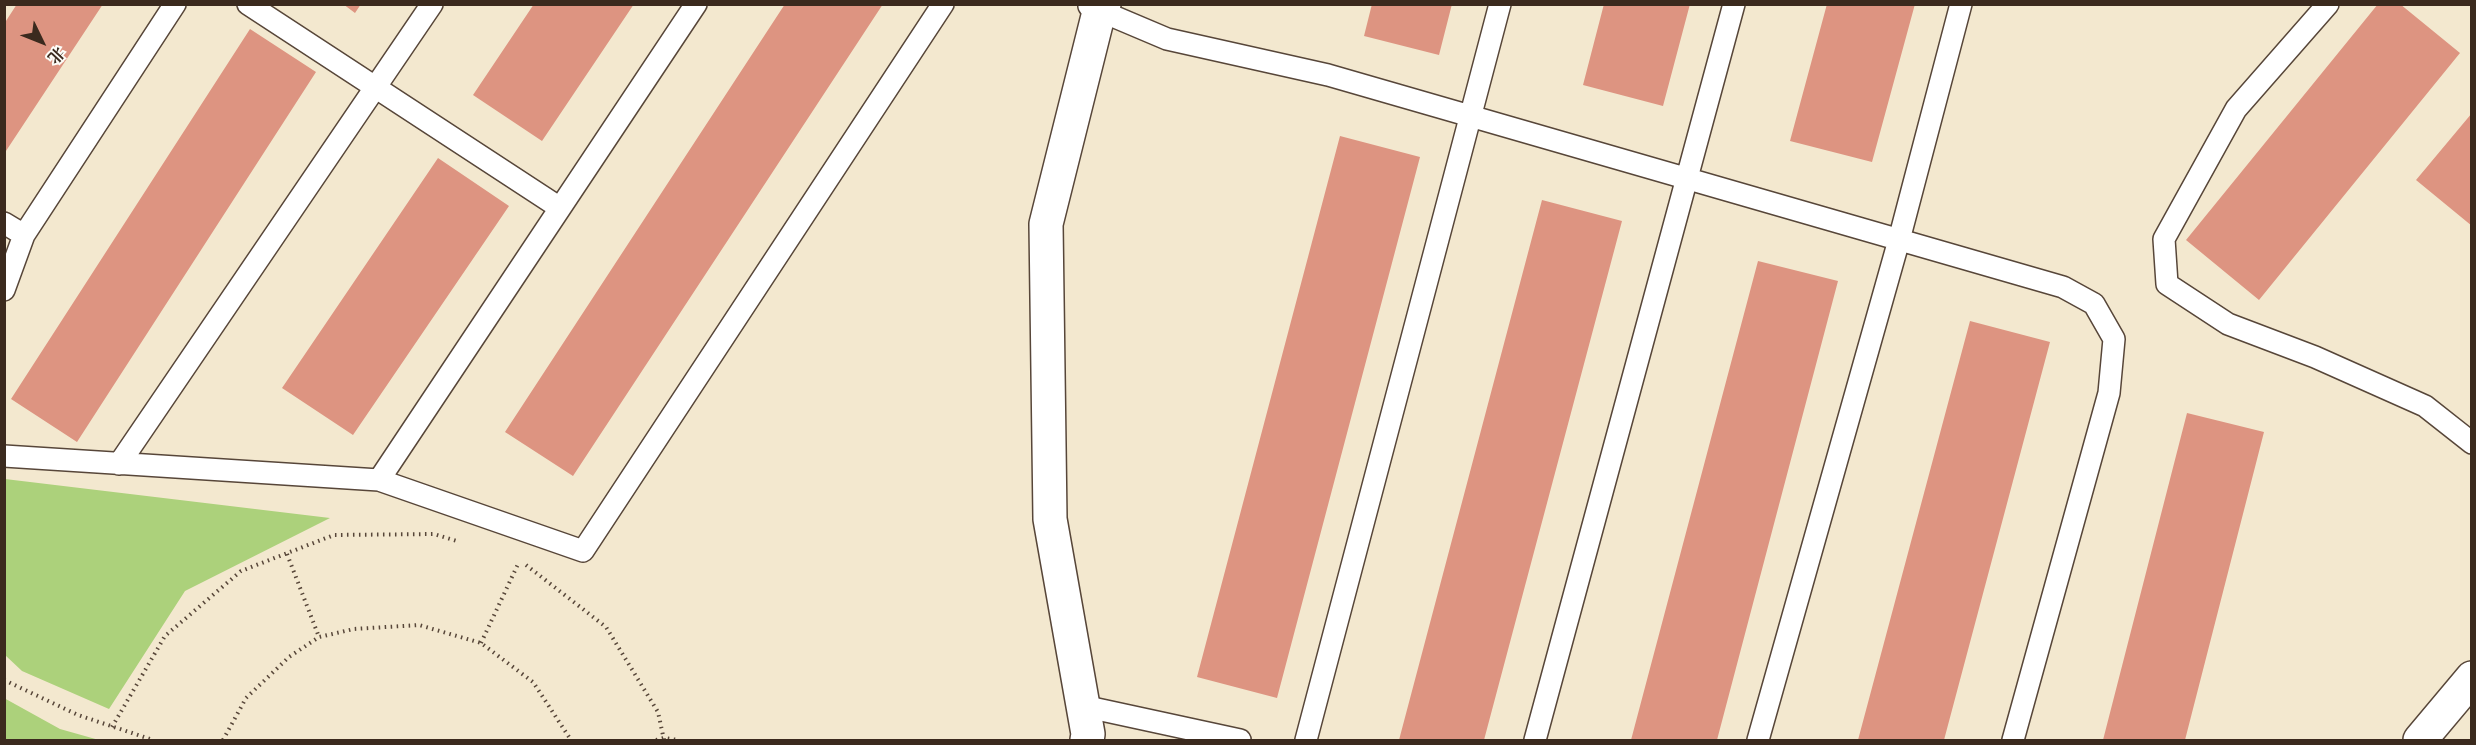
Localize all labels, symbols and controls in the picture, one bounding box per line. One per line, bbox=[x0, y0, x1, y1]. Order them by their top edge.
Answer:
north arrow bbox=[12, 12, 72, 72]
text: 北 bbox=[44, 43, 66, 66]

